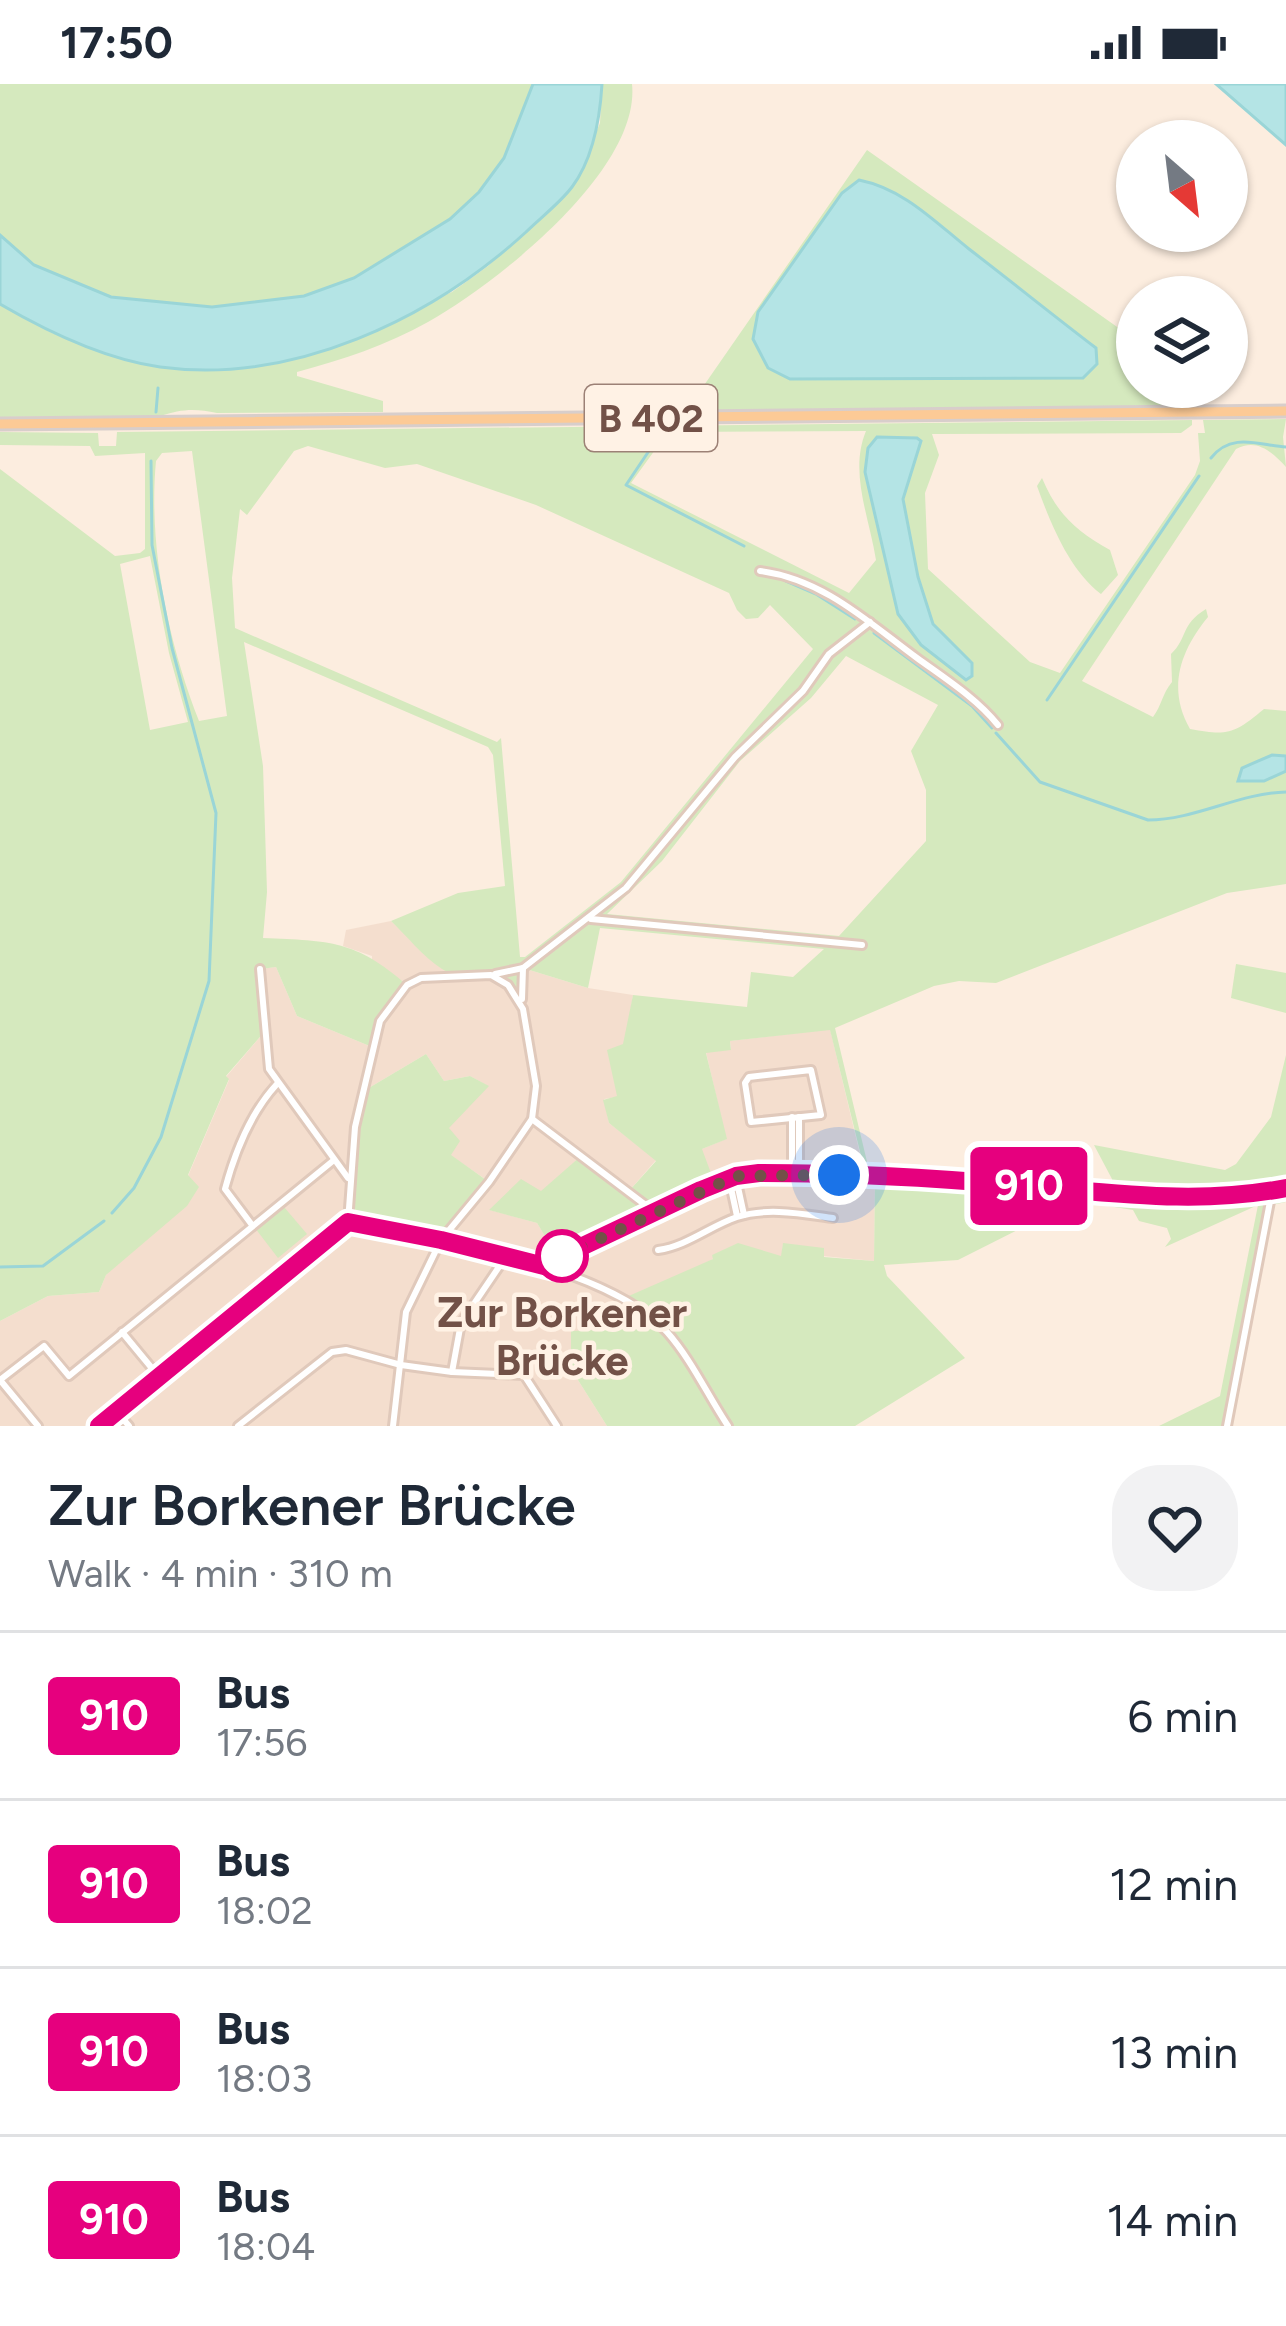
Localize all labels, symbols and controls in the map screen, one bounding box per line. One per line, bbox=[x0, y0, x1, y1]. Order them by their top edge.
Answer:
text: 17:50 bbox=[60, 15, 173, 69]
north arrow bbox=[1116, 120, 1248, 252]
map controls bbox=[1116, 120, 1248, 408]
button: layers bbox=[1116, 276, 1248, 408]
road number: B 402 bbox=[585, 385, 717, 451]
your location bbox=[809, 1145, 869, 1205]
line badge: 910 bbox=[960, 1147, 1098, 1225]
text: 910 bbox=[994, 1160, 1064, 1211]
marker: Zur Borkener Brücke bbox=[537, 1231, 587, 1281]
place label: Zur Borkener Brücke bbox=[437, 1287, 687, 1386]
button: heart bbox=[1112, 1465, 1238, 1591]
text: Zur Borkener Brücke bbox=[48, 1471, 576, 1539]
text: Walk · 4 min · 310 m bbox=[48, 1550, 393, 1597]
text: Bus bbox=[216, 1665, 290, 1719]
text: 6 min bbox=[1128, 1689, 1238, 1743]
text: 910 bbox=[79, 1690, 149, 1741]
text: 17:56 bbox=[216, 1719, 307, 1766]
text: Bus bbox=[216, 1833, 290, 1887]
text: 12 min bbox=[1109, 1857, 1238, 1911]
text: 910 bbox=[79, 1858, 149, 1909]
text: 18:02 bbox=[216, 1887, 313, 1934]
text: Bus bbox=[216, 2001, 290, 2055]
text: 13 min bbox=[1110, 2025, 1238, 2079]
text: 910 bbox=[79, 2026, 149, 2077]
text: 18:03 bbox=[216, 2055, 312, 2102]
text: Bus bbox=[216, 2169, 290, 2223]
text: 14 min bbox=[1107, 2193, 1238, 2247]
text: 910 bbox=[79, 2194, 149, 2245]
text: 18:04 bbox=[216, 2223, 315, 2270]

